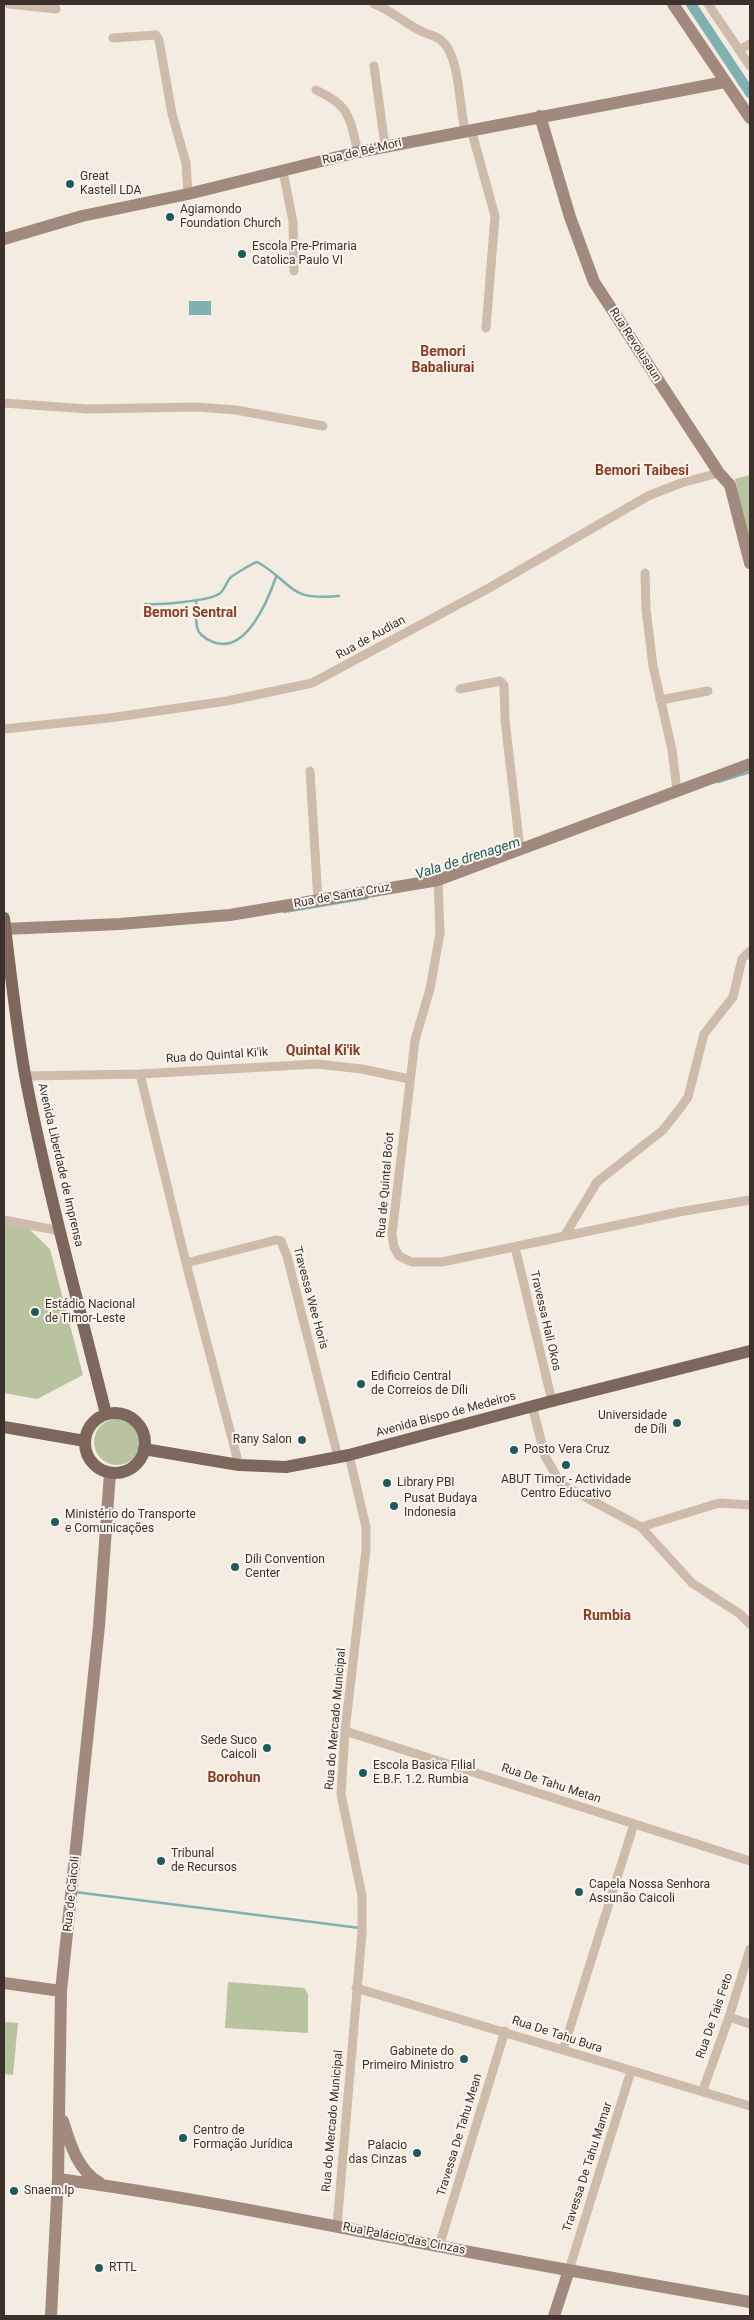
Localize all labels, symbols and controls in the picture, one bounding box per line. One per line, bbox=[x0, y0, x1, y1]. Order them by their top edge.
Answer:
street label: Rua de Bé-Mori bbox=[321, 136, 403, 168]
place label: Great Kastell LDA bbox=[80, 170, 141, 198]
marker: Great Kastell LDA bbox=[64, 178, 76, 190]
place label: Agiamondo Foundation Church bbox=[180, 203, 281, 231]
marker: Agiamondo Foundation Church bbox=[164, 211, 176, 223]
place label: Escola Pre-Primaria Catolica Paulo VI bbox=[252, 240, 357, 268]
marker: Escola Pre-Primaria Catolica Paulo VI bbox=[236, 248, 248, 260]
street label: Rua Revolusaun bbox=[606, 305, 664, 385]
district label: Bemori Babaliurai bbox=[411, 344, 475, 377]
district label: Bemori Taibesi bbox=[595, 463, 689, 479]
district label: Bemori Sentral bbox=[143, 605, 237, 621]
street label: Rua de Audian bbox=[334, 613, 408, 663]
water label: Vala de drenagem bbox=[414, 834, 522, 884]
street label: Rua de Santa Cruz bbox=[293, 880, 391, 912]
district label: Quintal Ki'ik bbox=[286, 1043, 360, 1059]
street label: Rua do Quintal Ki'ik bbox=[165, 1045, 269, 1067]
street label: Avenida Liberdade de Imprensa bbox=[34, 1082, 86, 1248]
street label: Rua de Quintal Bo'ot bbox=[374, 1131, 398, 1239]
street label: Travessa Wee Horis bbox=[289, 1245, 331, 1351]
street label: Travessa Hali Okos bbox=[526, 1270, 564, 1372]
place label: Estádio Nacional de Timor-Leste bbox=[45, 1298, 135, 1326]
marker: Estádio Nacional de Timor-Leste bbox=[29, 1306, 41, 1318]
place label: Edificio Central de Correios de Díli bbox=[371, 1370, 468, 1398]
marker: Edificio Central de Correios de Díli bbox=[355, 1378, 367, 1390]
street label: Avenida Bispo de Medeiros bbox=[374, 1389, 518, 1441]
place label: Universidade de Díli bbox=[598, 1409, 667, 1437]
marker: Universidade de Díli bbox=[671, 1417, 683, 1429]
place label: Rany Salon bbox=[233, 1433, 292, 1447]
marker: Rany Salon bbox=[296, 1434, 308, 1446]
place label: Posto Vera Cruz bbox=[524, 1443, 610, 1457]
marker: Posto Vera Cruz bbox=[508, 1444, 520, 1456]
marker: ABUT Timor - Actividade Centro Educativo bbox=[560, 1459, 572, 1471]
place label: ABUT Timor - Actividade Centro Educativo bbox=[501, 1473, 631, 1501]
place label: Library PBI bbox=[397, 1476, 455, 1490]
marker: Library PBI bbox=[381, 1477, 393, 1489]
place label: Pusat Budaya Indonesia bbox=[404, 1492, 477, 1520]
marker: Pusat Budaya Indonesia bbox=[388, 1500, 400, 1512]
place label: Ministério do Transporte e Comunicações bbox=[65, 1508, 196, 1536]
marker: Ministério do Transporte e Comunicações bbox=[49, 1516, 61, 1528]
place label: Dili Convention Center bbox=[245, 1553, 325, 1581]
marker: Dili Convention Center bbox=[229, 1561, 241, 1573]
district label: Rumbia bbox=[583, 1608, 631, 1624]
street label: Rua do Mercado Municipal bbox=[323, 1647, 349, 1791]
place label: Sede Suco Caicoli bbox=[201, 1734, 257, 1762]
marker: Sede Suco Caicoli bbox=[261, 1742, 273, 1754]
place label: Escola Basica Filial E.B.F. 1.2. Rumbia bbox=[373, 1759, 475, 1787]
street label: Rua De Tahu Metan bbox=[499, 1761, 603, 1807]
marker: Escola Basica Filial E.B.F. 1.2. Rumbia bbox=[357, 1767, 369, 1779]
district label: Borohun bbox=[207, 1770, 261, 1786]
place label: Tribunal de Recursos bbox=[171, 1847, 237, 1875]
marker: Tribunal de Recursos bbox=[155, 1855, 167, 1867]
street label: Rua de Caicoli bbox=[61, 1856, 83, 1932]
place label: Capela Nossa Senhora Assunão Caicoli bbox=[589, 1878, 710, 1906]
marker: Capela Nossa Senhora Assunão Caicoli bbox=[573, 1886, 585, 1898]
street label: Rua De Tais Feto bbox=[694, 1971, 736, 2061]
street label: Rua De Tahu Bura bbox=[510, 2014, 604, 2056]
place label: Gabinete do Primeiro Ministro bbox=[362, 2045, 454, 2073]
street label: Rua do Mercado Municipal bbox=[320, 2049, 346, 2193]
marker: Gabinete do Primeiro Ministro bbox=[458, 2053, 470, 2065]
street label: Travessa De Tahu Mean bbox=[434, 2072, 486, 2198]
street label: Travessa De Tahu Mamar bbox=[560, 2100, 616, 2234]
place label: Centro de Formação Jurídica bbox=[193, 2124, 293, 2152]
marker: Centro de Formação Jurídica bbox=[177, 2132, 189, 2144]
place label: Palacio das Cinzas bbox=[349, 2139, 407, 2167]
marker: Palacio das Cinzas bbox=[411, 2147, 423, 2159]
place label: Snaem.Ip bbox=[24, 2184, 74, 2198]
marker: Snaem.Ip bbox=[8, 2185, 20, 2197]
street label: Rua Palácio das Cinzas bbox=[342, 2220, 466, 2258]
place label: RTTL bbox=[109, 2261, 137, 2275]
marker: RTTL bbox=[93, 2262, 105, 2274]

